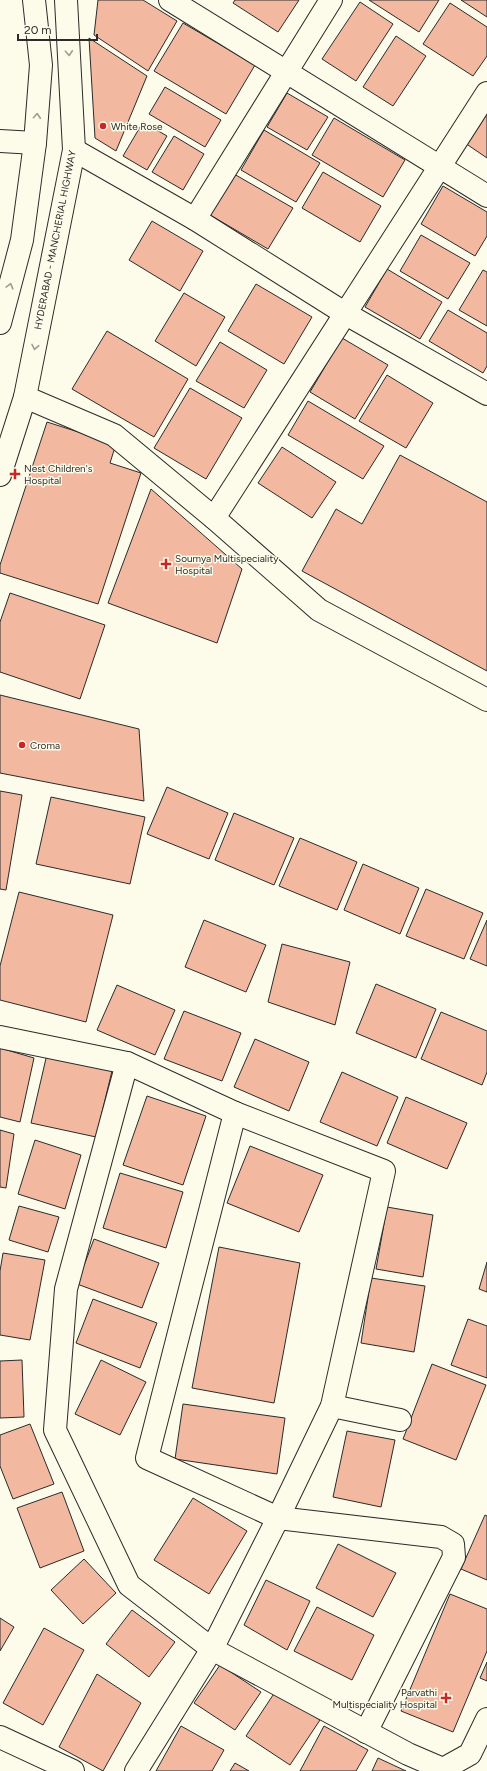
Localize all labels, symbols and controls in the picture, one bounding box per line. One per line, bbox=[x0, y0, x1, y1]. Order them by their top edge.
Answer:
scale bar bbox=[18, 16, 97, 42]
text: 20 m bbox=[24, 23, 52, 37]
one-way arrow bbox=[64, 50, 73, 56]
one-way arrow bbox=[32, 113, 41, 119]
place label: White Rose bbox=[111, 120, 163, 133]
marker: White Rose bbox=[98, 121, 108, 131]
street label: HYDERABAD - MANCHERIAL HIGHWAY bbox=[31, 149, 79, 331]
one-way arrow bbox=[5, 282, 14, 289]
one-way arrow bbox=[31, 344, 39, 350]
place label: Nest Children's Hospital bbox=[24, 462, 93, 487]
marker: Nest Children's Hospital bbox=[9, 468, 21, 480]
place label: Soumya Multispeciality Hospital bbox=[175, 552, 279, 577]
marker: Soumya Multispeciality Hospital bbox=[160, 558, 172, 570]
place label: Croma bbox=[30, 739, 60, 752]
marker: Croma bbox=[17, 740, 27, 750]
place label: Parvathi Multispeciality Hospital bbox=[333, 1686, 437, 1711]
marker: Parvathi Multispeciality Hospital bbox=[440, 1692, 452, 1704]

